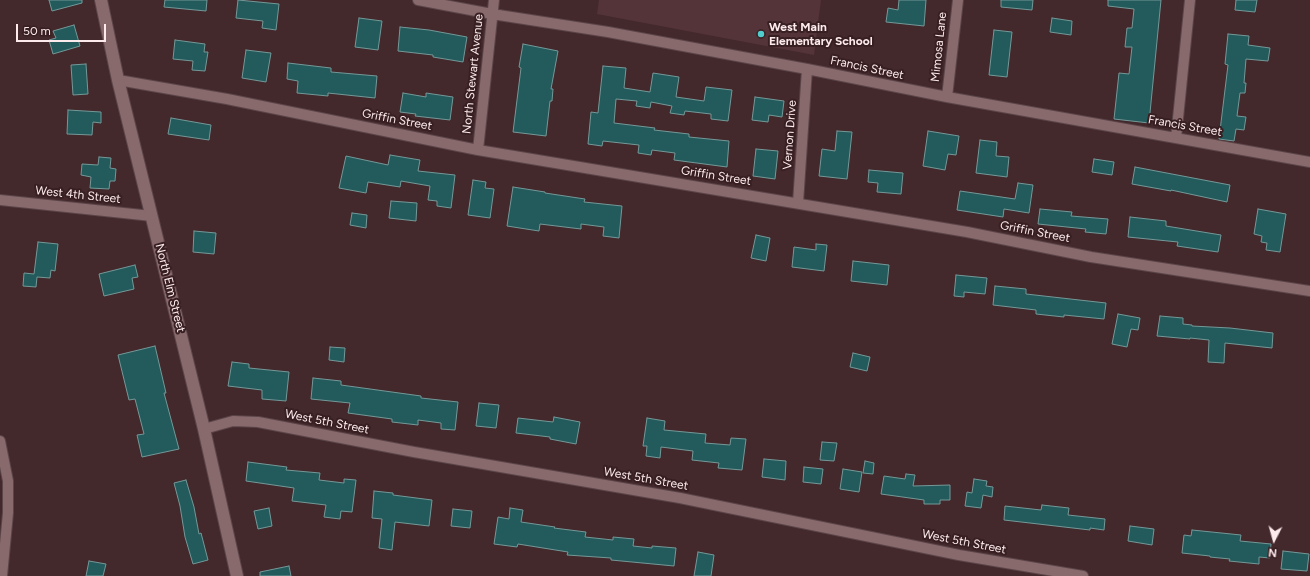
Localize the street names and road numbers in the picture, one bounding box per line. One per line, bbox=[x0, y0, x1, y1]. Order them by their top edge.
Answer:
street label: Mimosa Lane bbox=[928, 11, 950, 83]
street label: North Stewart Avenue bbox=[460, 13, 486, 135]
street label: Francis Street bbox=[829, 53, 905, 83]
street label: Vernon Drive bbox=[780, 100, 800, 170]
street label: Griffin Street bbox=[361, 106, 433, 134]
street label: Francis Street bbox=[1147, 112, 1223, 140]
street label: Griffin Street bbox=[680, 163, 752, 189]
street label: West 4th Street bbox=[35, 183, 121, 207]
street label: Griffin Street bbox=[999, 218, 1071, 246]
street label: North Elm Street bbox=[152, 242, 188, 334]
street label: West 5th Street bbox=[284, 407, 370, 437]
street label: West 5th Street bbox=[603, 464, 689, 494]
street label: West 5th Street bbox=[921, 527, 1007, 557]

